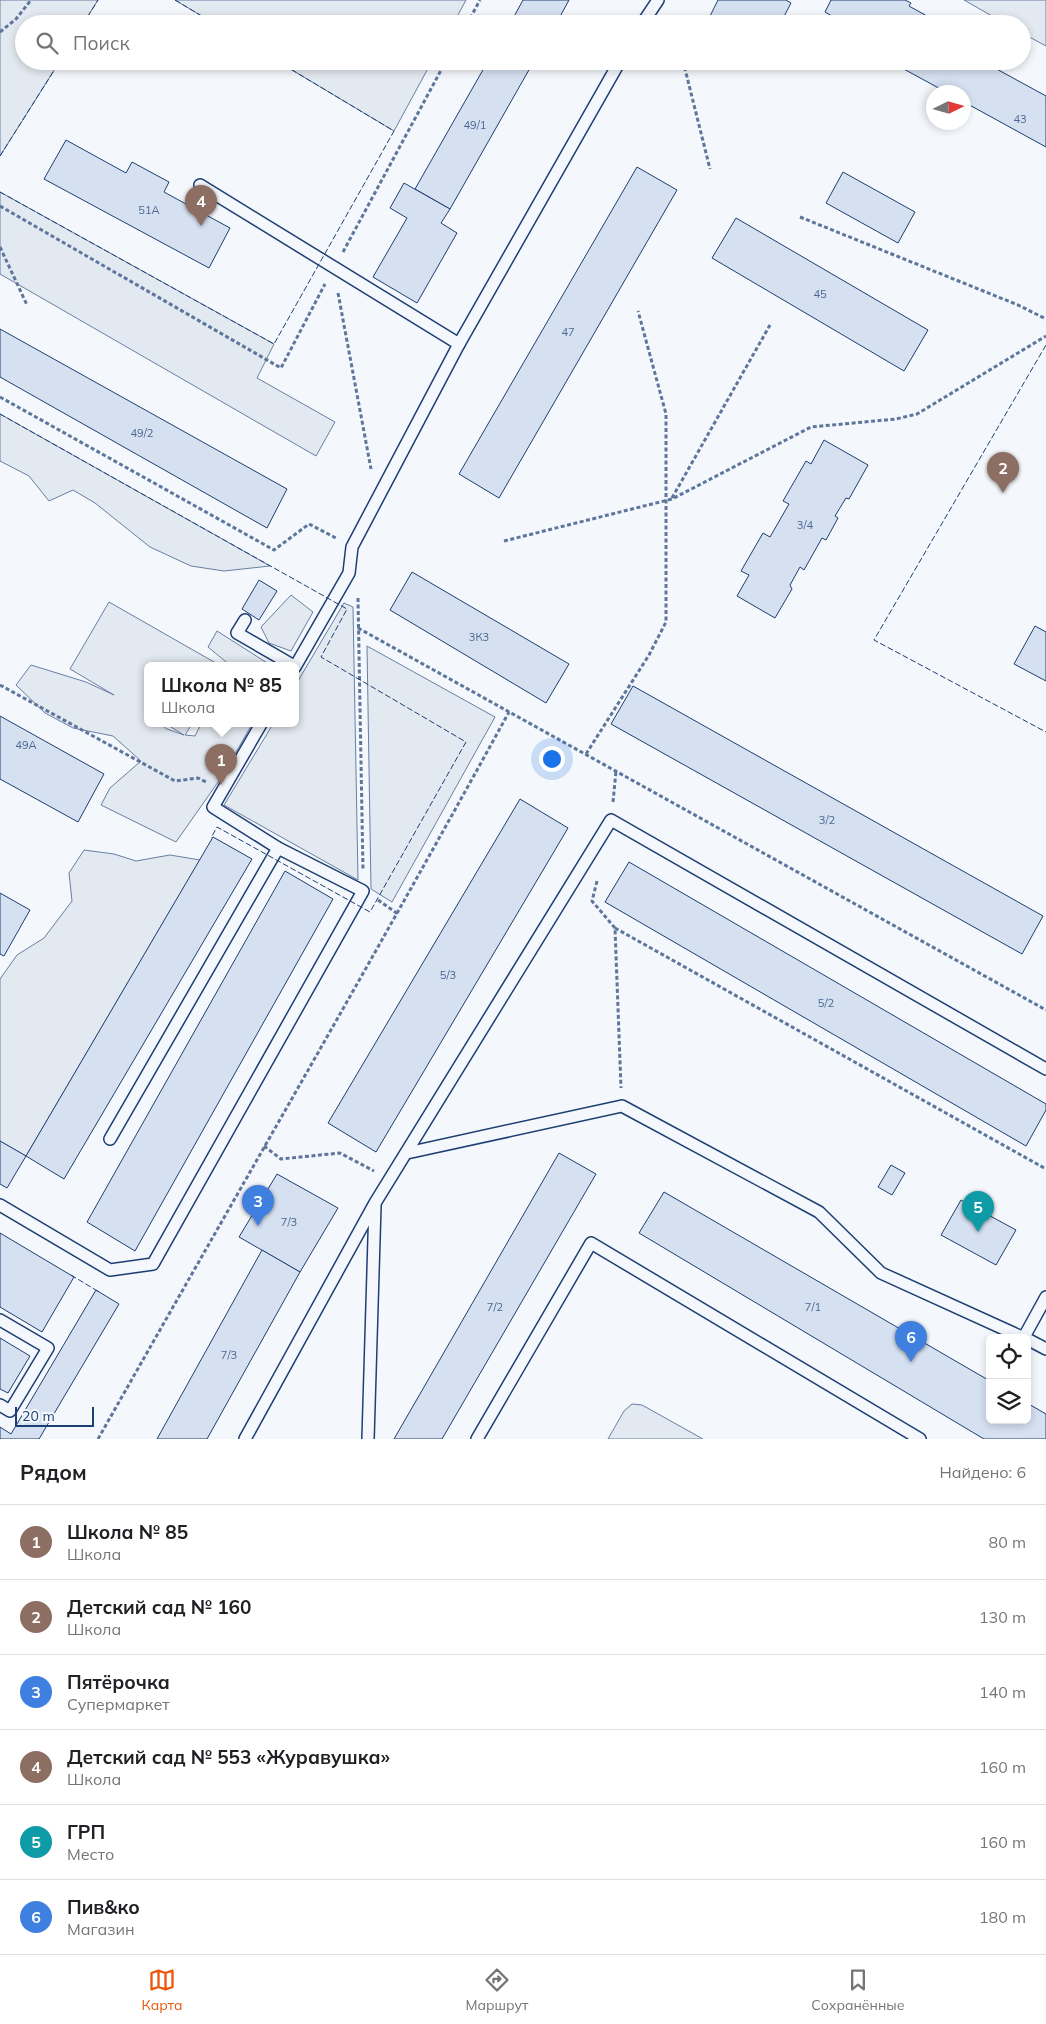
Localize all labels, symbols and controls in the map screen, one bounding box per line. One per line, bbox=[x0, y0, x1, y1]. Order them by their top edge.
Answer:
search box bbox=[15, 15, 1031, 70]
icon: search bbox=[33, 29, 61, 57]
text: Поиск bbox=[73, 31, 130, 55]
north arrow bbox=[926, 85, 971, 130]
house number: 43 bbox=[1013, 112, 1027, 126]
house number: 49/1 bbox=[464, 118, 486, 132]
pin: 4 bbox=[185, 185, 217, 226]
house number: 51А bbox=[138, 203, 160, 217]
house number: 45 bbox=[813, 287, 827, 301]
house number: 47 bbox=[561, 325, 575, 339]
house number: 49/2 bbox=[131, 426, 154, 440]
pin: 2 bbox=[987, 452, 1019, 493]
house number: 3/4 bbox=[797, 518, 814, 532]
house number: 3К3 bbox=[469, 630, 489, 644]
popup bbox=[144, 662, 299, 727]
text: Школа № 85 bbox=[161, 673, 282, 697]
text: Школа bbox=[161, 697, 215, 717]
house number: 49А bbox=[15, 738, 37, 752]
pin: 1 bbox=[205, 744, 237, 785]
your location bbox=[539, 746, 565, 772]
house number: 3/2 bbox=[819, 813, 836, 827]
house number: 5/3 bbox=[440, 968, 456, 982]
house number: 5/2 bbox=[818, 996, 835, 1010]
pin: 3 bbox=[242, 1185, 274, 1226]
pin: 5 bbox=[962, 1191, 994, 1232]
house number: 7/3 bbox=[281, 1215, 297, 1229]
house number: 7/2 bbox=[487, 1300, 504, 1314]
house number: 7/1 bbox=[805, 1300, 821, 1314]
pin: 6 bbox=[895, 1321, 927, 1362]
map controls bbox=[986, 1334, 1031, 1424]
button: locate bbox=[986, 1334, 1031, 1379]
house number: 7/3 bbox=[221, 1348, 237, 1362]
button: layers bbox=[986, 1379, 1031, 1424]
scale bar bbox=[15, 1404, 94, 1427]
text: 20 m bbox=[22, 1407, 55, 1425]
text: Рядом bbox=[20, 1459, 87, 1485]
text: Найдено: 6 bbox=[940, 1462, 1026, 1482]
text: Школа № 85 bbox=[67, 1520, 188, 1544]
text: 1 bbox=[31, 1532, 41, 1552]
text: 80 m bbox=[989, 1532, 1026, 1552]
text: Школа bbox=[67, 1544, 121, 1564]
text: Детский сад № 160 bbox=[67, 1595, 251, 1619]
text: 2 bbox=[31, 1607, 41, 1627]
text: 130 m bbox=[979, 1607, 1026, 1627]
text: Школа bbox=[67, 1619, 121, 1639]
text: Пятёрочка bbox=[67, 1670, 170, 1694]
text: 3 bbox=[31, 1682, 41, 1702]
text: 140 m bbox=[979, 1682, 1026, 1702]
text: Супермаркет bbox=[67, 1694, 170, 1714]
text: Детский сад № 553 «Журавушка» bbox=[67, 1745, 390, 1769]
text: 4 bbox=[31, 1757, 41, 1777]
text: 160 m bbox=[979, 1757, 1026, 1777]
text: Школа bbox=[67, 1769, 121, 1789]
text: ГРП bbox=[67, 1820, 105, 1844]
text: 5 bbox=[31, 1832, 41, 1852]
text: 160 m bbox=[979, 1832, 1026, 1852]
text: Место bbox=[67, 1844, 114, 1864]
text: Пив&ко bbox=[67, 1895, 140, 1919]
text: 6 bbox=[31, 1907, 41, 1927]
text: 180 m bbox=[979, 1907, 1026, 1927]
text: Магазин bbox=[67, 1919, 135, 1939]
tab: Карта bbox=[141, 1966, 183, 2014]
tab: Маршрут bbox=[466, 1966, 528, 2014]
tab: Сохранённые bbox=[811, 1966, 905, 2014]

